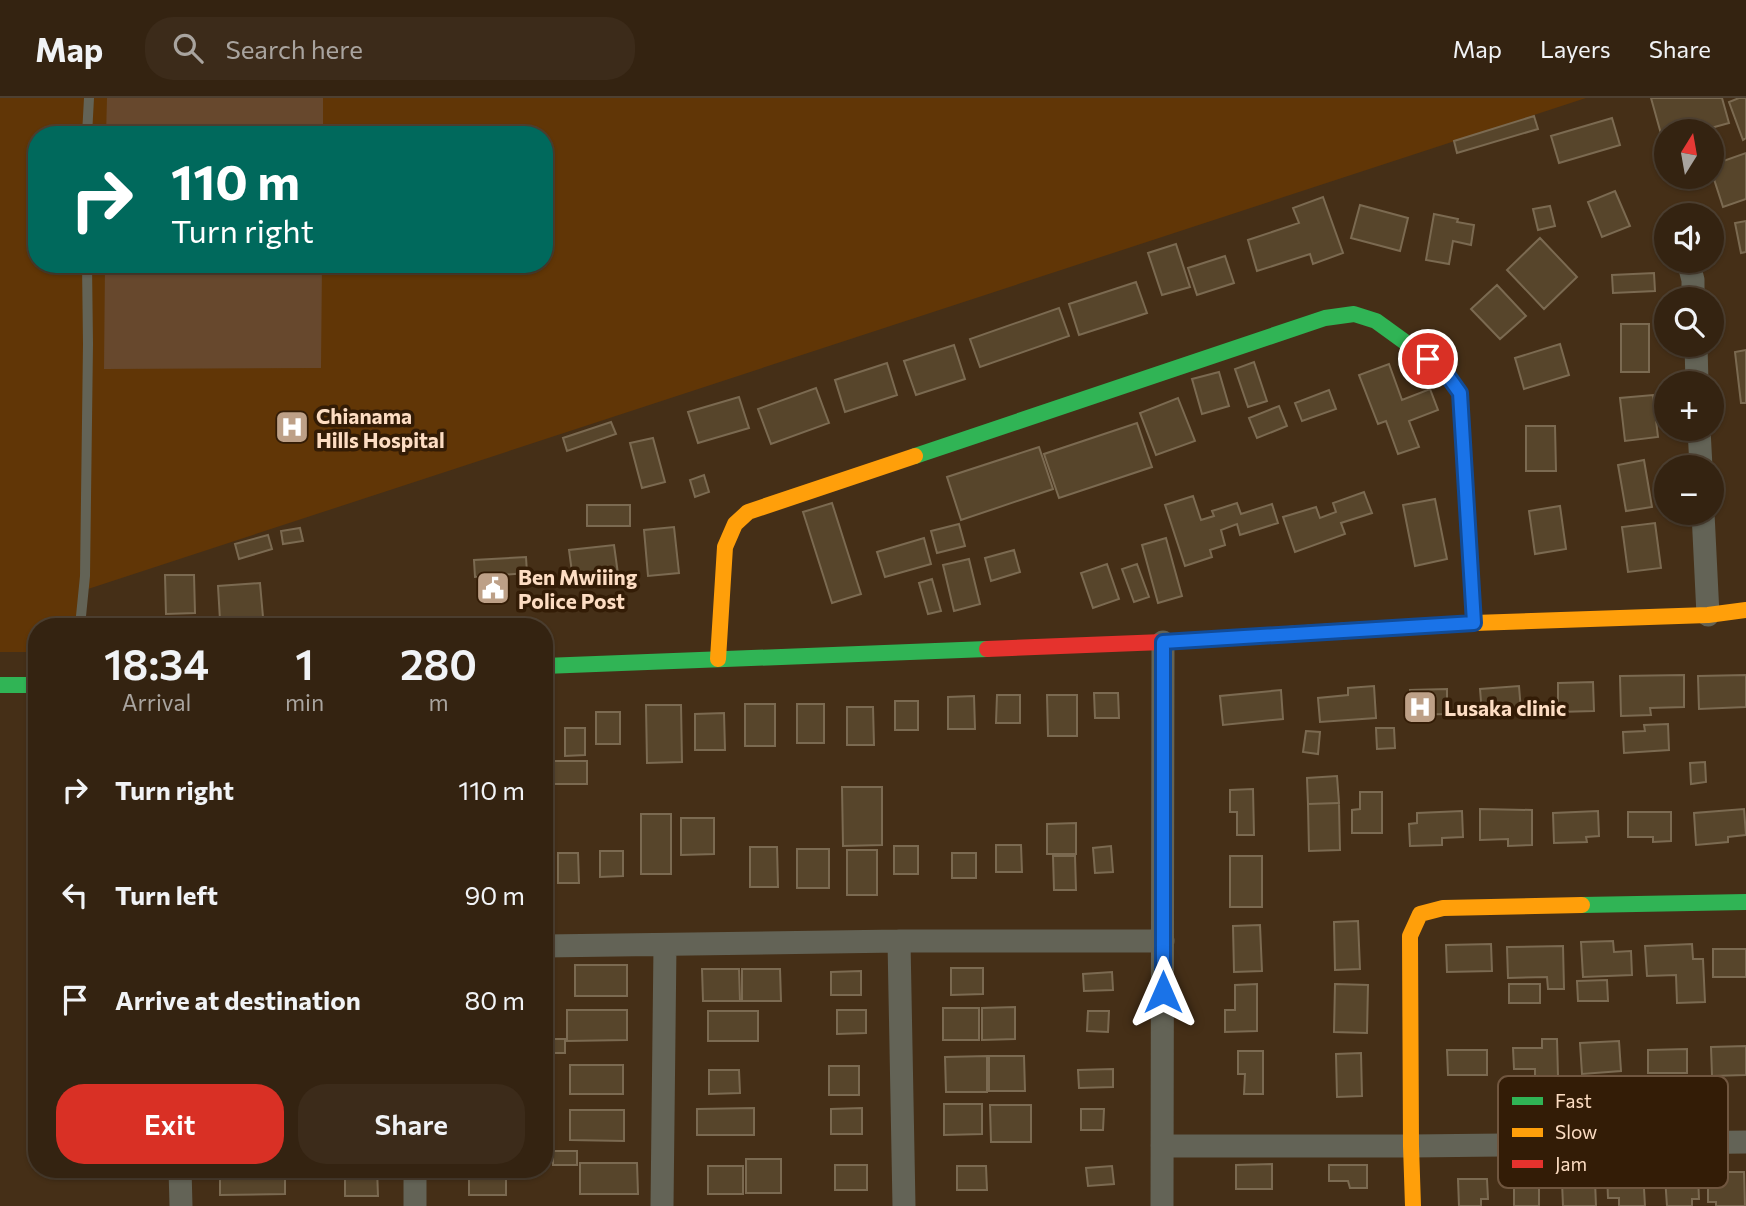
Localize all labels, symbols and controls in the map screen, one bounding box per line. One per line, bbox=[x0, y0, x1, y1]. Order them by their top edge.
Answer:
search box bbox=[145, 17, 635, 80]
text: Map bbox=[35, 28, 103, 69]
icon: search bbox=[169, 29, 207, 67]
text: Search here bbox=[225, 33, 363, 64]
text: Map bbox=[1453, 34, 1502, 63]
text: Layers bbox=[1540, 34, 1611, 63]
text: Share bbox=[1649, 34, 1711, 63]
north arrow bbox=[1654, 119, 1724, 189]
map controls bbox=[1654, 119, 1724, 525]
text: 110 m bbox=[171, 150, 300, 210]
icon: right bbox=[56, 154, 147, 245]
button: sound bbox=[1654, 203, 1724, 273]
text: Turn right bbox=[171, 210, 314, 250]
button: search bbox=[1654, 287, 1724, 357]
pin bbox=[1398, 329, 1458, 389]
icon: arrive bbox=[1409, 340, 1447, 378]
button: + bbox=[1654, 371, 1724, 441]
place label: Chianama Hills Hospital bbox=[316, 403, 445, 452]
hospital icon: Chianama Hills Hospital bbox=[273, 408, 311, 446]
button: − bbox=[1654, 455, 1724, 525]
place label: Ben Mwiiing Police Post bbox=[518, 564, 638, 613]
public building icon: Ben Mwiiing Police Post bbox=[474, 569, 512, 607]
text: 18:34 bbox=[104, 637, 209, 689]
text: 1 bbox=[295, 637, 314, 689]
text: 280 bbox=[400, 637, 477, 689]
text: Arrival bbox=[122, 688, 191, 716]
text: min bbox=[285, 688, 324, 716]
text: m bbox=[428, 688, 449, 716]
hospital icon: Lusaka clinic bbox=[1401, 688, 1439, 726]
place label: Lusaka clinic bbox=[1444, 695, 1566, 720]
icon: right bbox=[56, 771, 94, 809]
text: Turn right bbox=[115, 774, 234, 805]
text: 110 m bbox=[458, 774, 525, 805]
icon: left bbox=[56, 876, 94, 914]
text: Turn left bbox=[115, 879, 218, 910]
text: 90 m bbox=[465, 879, 525, 910]
position arrow bbox=[1126, 955, 1200, 1029]
icon: arrive bbox=[56, 981, 94, 1019]
text: Arrive at destination bbox=[115, 984, 361, 1015]
text: 80 m bbox=[465, 984, 525, 1015]
legend bbox=[1498, 1076, 1728, 1188]
button: Exit bbox=[56, 1084, 284, 1164]
button: Share bbox=[298, 1084, 525, 1164]
text: Fast bbox=[1555, 1089, 1592, 1112]
text: Slow bbox=[1555, 1120, 1597, 1143]
text: Jam bbox=[1555, 1152, 1587, 1175]

